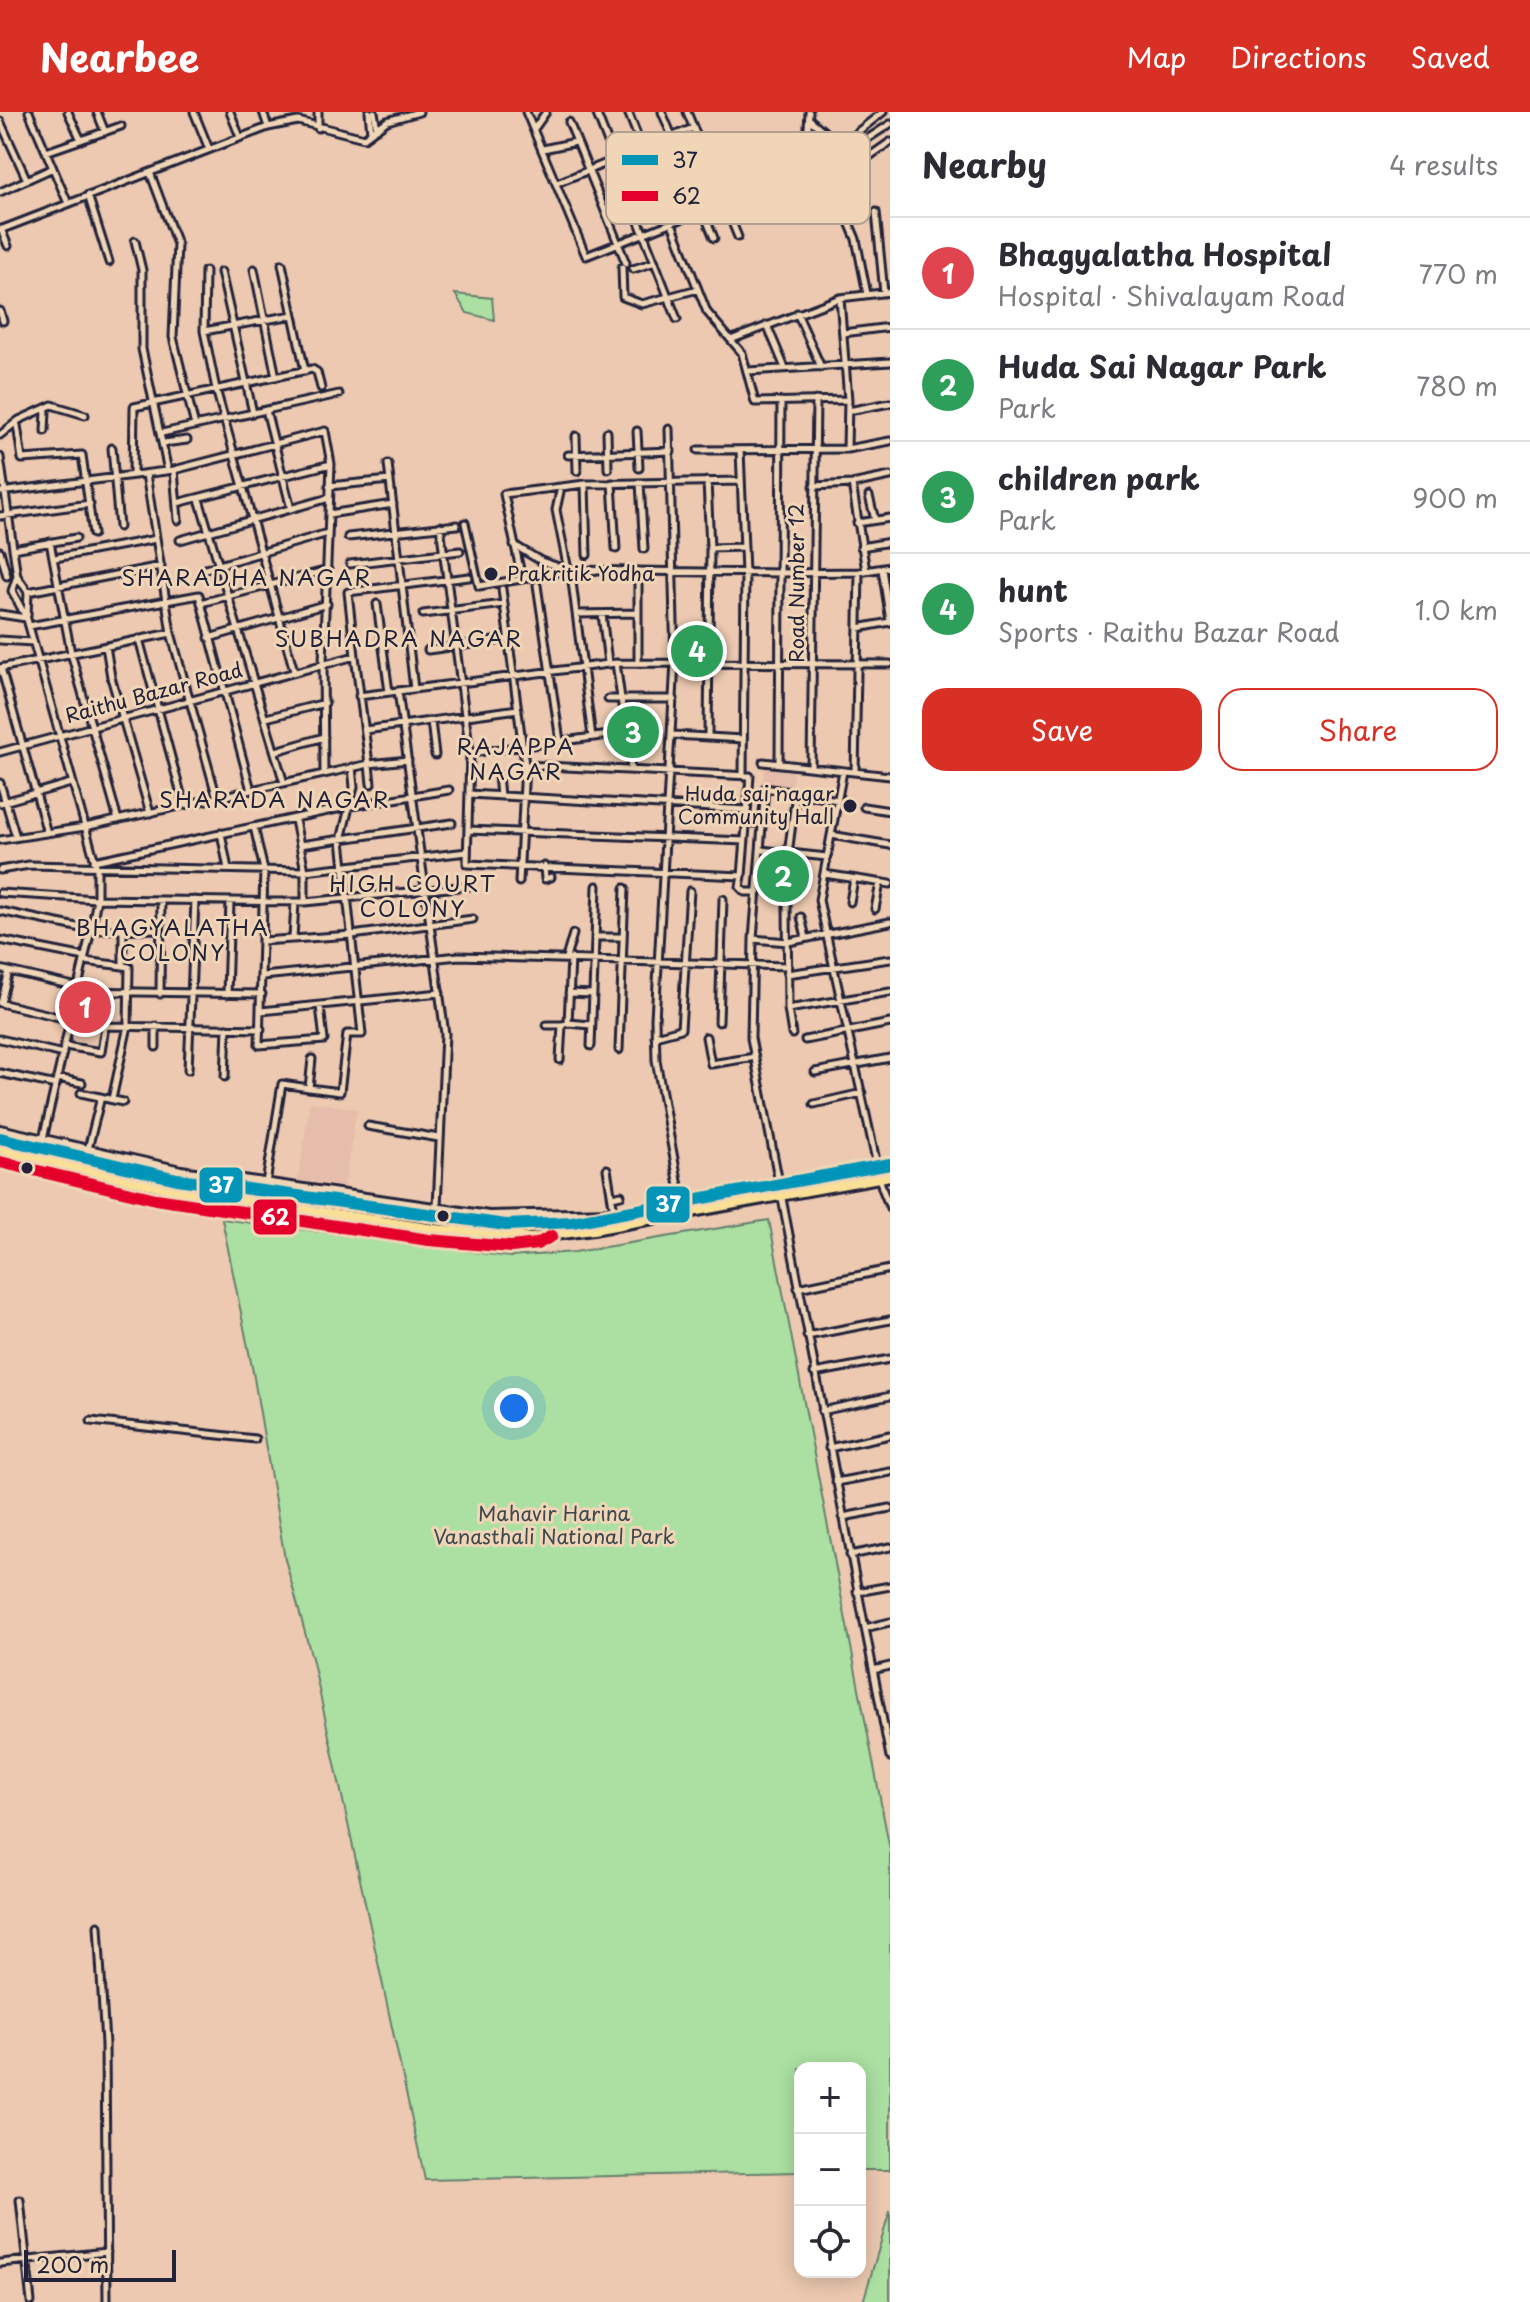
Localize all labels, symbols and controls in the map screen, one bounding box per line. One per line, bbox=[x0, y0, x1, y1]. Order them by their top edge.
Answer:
text: Nearbee bbox=[40, 28, 199, 85]
text: Map bbox=[1127, 35, 1186, 78]
text: Directions bbox=[1230, 35, 1367, 78]
text: Saved bbox=[1411, 35, 1490, 78]
legend bbox=[606, 132, 870, 224]
text: Nearby bbox=[922, 138, 1047, 190]
text: 37 bbox=[672, 142, 698, 175]
text: 4 results bbox=[1389, 145, 1498, 184]
text: 62 bbox=[672, 178, 701, 211]
text: Bhagyalatha Hospital bbox=[998, 231, 1331, 276]
text: 1 bbox=[942, 254, 954, 293]
text: 770 m bbox=[1419, 254, 1498, 293]
text: Hospital · Shivalayam Road bbox=[998, 276, 1346, 315]
text: Huda Sai Nagar Park bbox=[998, 343, 1327, 388]
text: 2 bbox=[939, 366, 957, 405]
text: 780 m bbox=[1416, 366, 1498, 405]
text: Park bbox=[998, 388, 1056, 427]
text: children park bbox=[998, 455, 1200, 500]
text: 3 bbox=[939, 478, 957, 517]
text: 900 m bbox=[1412, 478, 1498, 517]
text: Park bbox=[998, 500, 1056, 539]
street label: Road Number 12 bbox=[781, 503, 811, 663]
place label: Prakritik Yodha bbox=[507, 558, 655, 588]
district label: SHARADHA NAGAR bbox=[121, 560, 373, 593]
marker: Prakritik Yodha bbox=[482, 565, 500, 583]
text: hunt bbox=[998, 567, 1068, 612]
text: 4 bbox=[939, 590, 957, 629]
text: 1.0 km bbox=[1415, 590, 1498, 629]
text: Sports · Raithu Bazar Road bbox=[998, 612, 1340, 651]
district label: SUBHADRA NAGAR bbox=[275, 621, 523, 654]
pin: 4 bbox=[671, 621, 723, 681]
street label: Raithu Bazar Road bbox=[62, 654, 246, 730]
button: Save bbox=[922, 688, 1202, 771]
button: Share bbox=[1218, 688, 1498, 771]
pin: 3 bbox=[607, 702, 659, 762]
district label: RAJAPPA NAGAR bbox=[456, 729, 576, 787]
place label: Huda sai nagar Community Hall bbox=[678, 778, 834, 831]
district label: SHARADA NAGAR bbox=[159, 782, 391, 815]
marker: Huda sai nagar Community Hall bbox=[841, 797, 859, 815]
pin: 2 bbox=[757, 846, 809, 906]
district label: HIGH COURT COLONY bbox=[329, 866, 497, 924]
district label: BHAGYALATHA COLONY bbox=[76, 910, 270, 968]
pin: 1 bbox=[59, 977, 111, 1037]
unlabelled marker bbox=[19, 1160, 35, 1176]
line badge: 37 bbox=[198, 1166, 244, 1204]
text: 37 bbox=[208, 1167, 234, 1200]
line badge: 37 bbox=[645, 1185, 691, 1224]
text: 37 bbox=[655, 1186, 681, 1219]
line badge: 62 bbox=[252, 1198, 298, 1236]
text: 62 bbox=[260, 1199, 290, 1232]
unlabelled marker bbox=[435, 1208, 451, 1224]
your location bbox=[494, 1388, 534, 1428]
park label: Mahavir Harina Vanasthali National Park bbox=[433, 1498, 675, 1551]
map controls bbox=[794, 2062, 866, 2278]
button: + bbox=[794, 2062, 866, 2134]
button: − bbox=[794, 2134, 866, 2206]
button: locate bbox=[794, 2206, 866, 2278]
scale bar bbox=[24, 2246, 176, 2282]
text: 200 m bbox=[36, 2247, 109, 2280]

